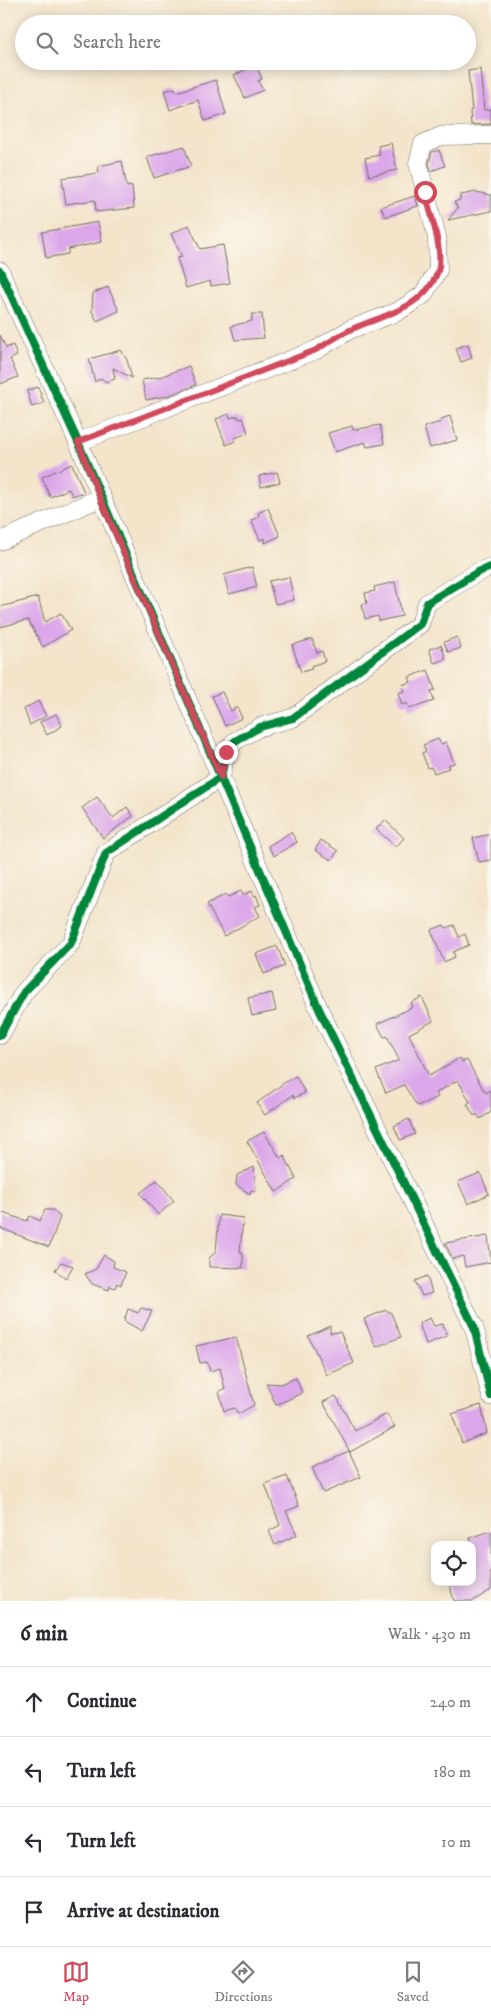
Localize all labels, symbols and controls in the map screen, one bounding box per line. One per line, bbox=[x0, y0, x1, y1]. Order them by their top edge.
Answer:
search box bbox=[15, 15, 476, 70]
icon: search bbox=[33, 29, 61, 57]
text: Search here bbox=[73, 31, 161, 54]
route start bbox=[414, 181, 437, 204]
route end bbox=[215, 741, 238, 764]
map controls bbox=[431, 1541, 476, 1586]
button: locate bbox=[431, 1541, 476, 1586]
text: 6 min bbox=[20, 1621, 68, 1647]
text: Walk · 430 m bbox=[388, 1624, 471, 1644]
icon: ahead bbox=[20, 1688, 48, 1716]
text: Continue bbox=[67, 1690, 137, 1713]
text: 240 m bbox=[430, 1692, 471, 1712]
icon: left bbox=[20, 1758, 48, 1786]
text: Turn left bbox=[67, 1760, 136, 1783]
text: 180 m bbox=[433, 1762, 471, 1782]
icon: left bbox=[20, 1828, 48, 1856]
text: Turn left bbox=[67, 1830, 136, 1853]
text: 10 m bbox=[441, 1832, 471, 1852]
icon: arrive bbox=[20, 1898, 48, 1926]
text: Arrive at destination bbox=[67, 1900, 219, 1923]
tab: Map bbox=[62, 1958, 90, 2006]
tab: Directions bbox=[214, 1958, 272, 2006]
tab: Saved bbox=[397, 1958, 429, 2006]

